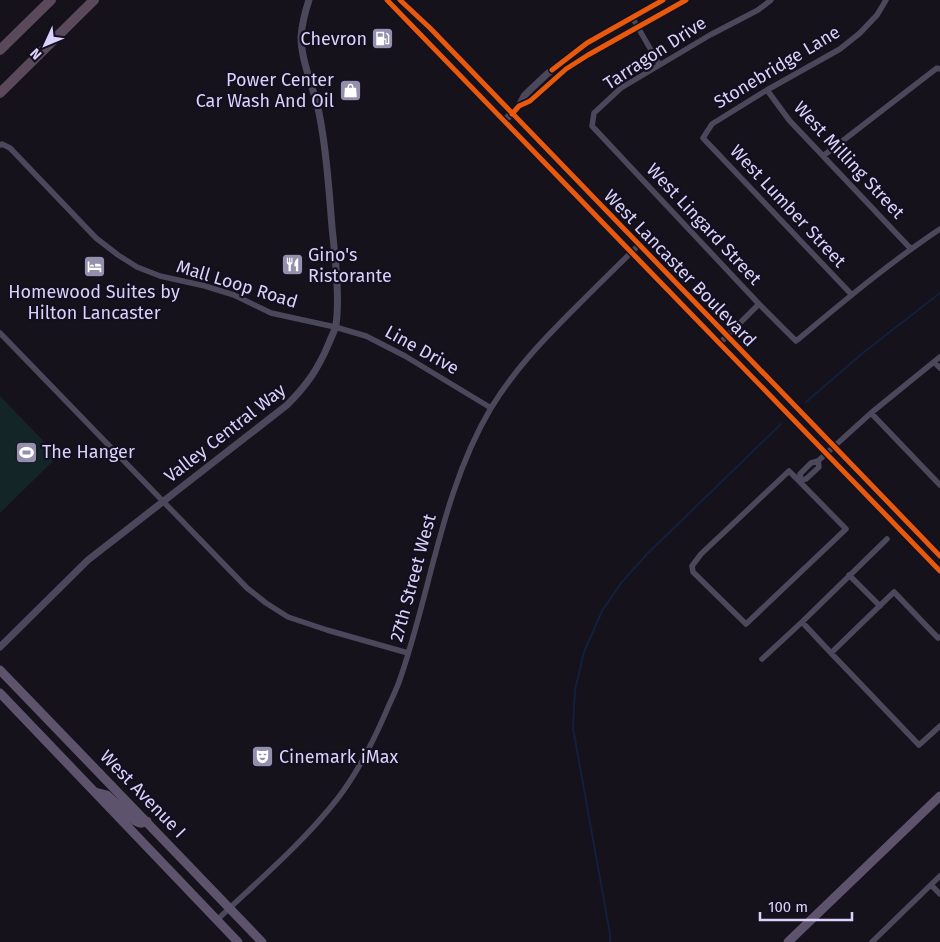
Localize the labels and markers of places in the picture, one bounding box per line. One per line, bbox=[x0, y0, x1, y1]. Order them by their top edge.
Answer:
fuel station icon: Chevron bbox=[371, 27, 395, 51]
place label: Chevron bbox=[300, 28, 367, 50]
place label: Power Center Car Wash And Oil bbox=[196, 69, 334, 112]
shop icon: Power Center Car Wash And Oil bbox=[338, 78, 362, 102]
place label: Gino's Ristorante bbox=[308, 244, 392, 287]
restaurant icon: Gino's Ristorante bbox=[280, 253, 304, 277]
hotel icon: Homewood Suites by Hilton Lancaster bbox=[82, 255, 106, 279]
place label: Homewood Suites by Hilton Lancaster bbox=[8, 281, 180, 324]
sports icon: The Hanger bbox=[14, 440, 38, 464]
place label: The Hanger bbox=[42, 441, 135, 463]
theatre icon: Cinemark iMax bbox=[251, 745, 275, 769]
place label: Cinemark iMax bbox=[279, 746, 399, 768]

